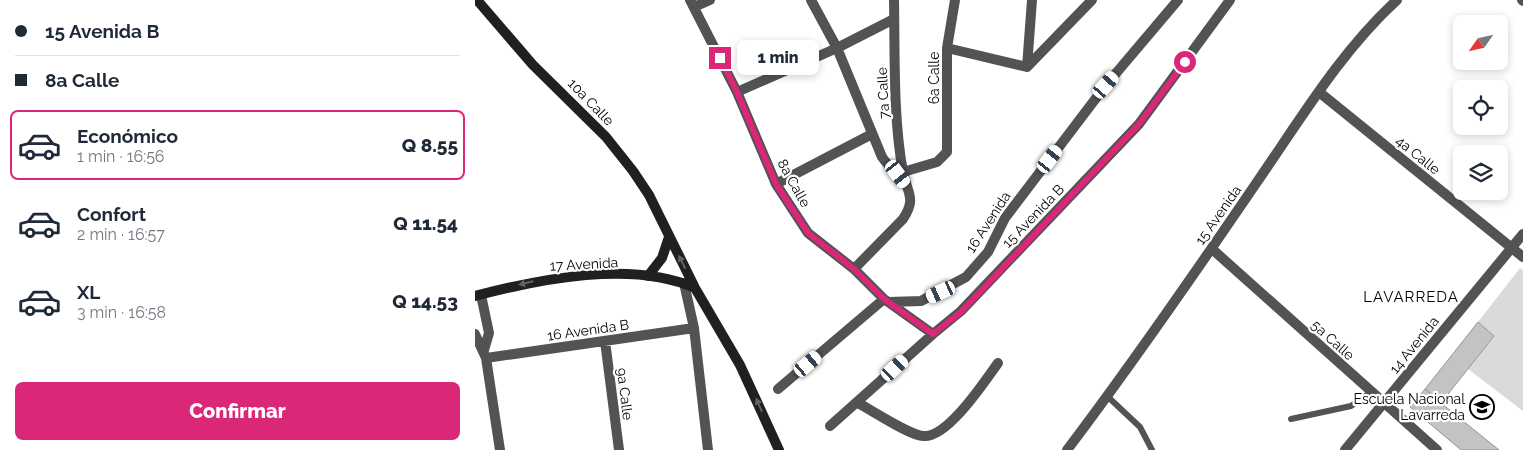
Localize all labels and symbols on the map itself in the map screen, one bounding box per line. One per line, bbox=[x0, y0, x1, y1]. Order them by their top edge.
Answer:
north arrow bbox=[1453, 15, 1507, 70]
callout: 1 min bbox=[737, 40, 820, 76]
route end bbox=[709, 47, 731, 69]
route start bbox=[1174, 51, 1196, 73]
street label: 6a Calle bbox=[926, 52, 942, 104]
street label: 7a Calle bbox=[874, 67, 892, 119]
car bbox=[1090, 69, 1121, 101]
street label: 10a Calle bbox=[565, 75, 617, 129]
street label: 4a Calle bbox=[1393, 132, 1443, 178]
car bbox=[1034, 143, 1065, 175]
street label: 8a Calle bbox=[774, 156, 814, 210]
car bbox=[882, 158, 913, 190]
street label: 15 Avenida B bbox=[999, 181, 1067, 251]
street label: 15 Avenida bbox=[1192, 182, 1244, 248]
street label: 16 Avenida bbox=[962, 188, 1014, 256]
street label: 17 Avenida bbox=[549, 254, 619, 274]
one-way arrow bbox=[678, 255, 686, 270]
car bbox=[924, 279, 957, 305]
one-way arrow bbox=[519, 280, 534, 288]
district label: LAVARREDA bbox=[1363, 288, 1459, 306]
street label: 14 Avenida bbox=[1386, 313, 1442, 377]
street label: 16 Avenida B bbox=[546, 316, 630, 344]
street label: 5a Calle bbox=[1308, 317, 1358, 363]
car bbox=[791, 349, 824, 379]
car bbox=[878, 352, 911, 384]
street label: 9a Calle bbox=[614, 367, 636, 421]
place label: Escuela Nacional Lavarreda bbox=[1353, 391, 1465, 423]
school or university icon: Escuela Nacional Lavarreda bbox=[1469, 394, 1495, 420]
one-way arrow bbox=[755, 398, 763, 412]

